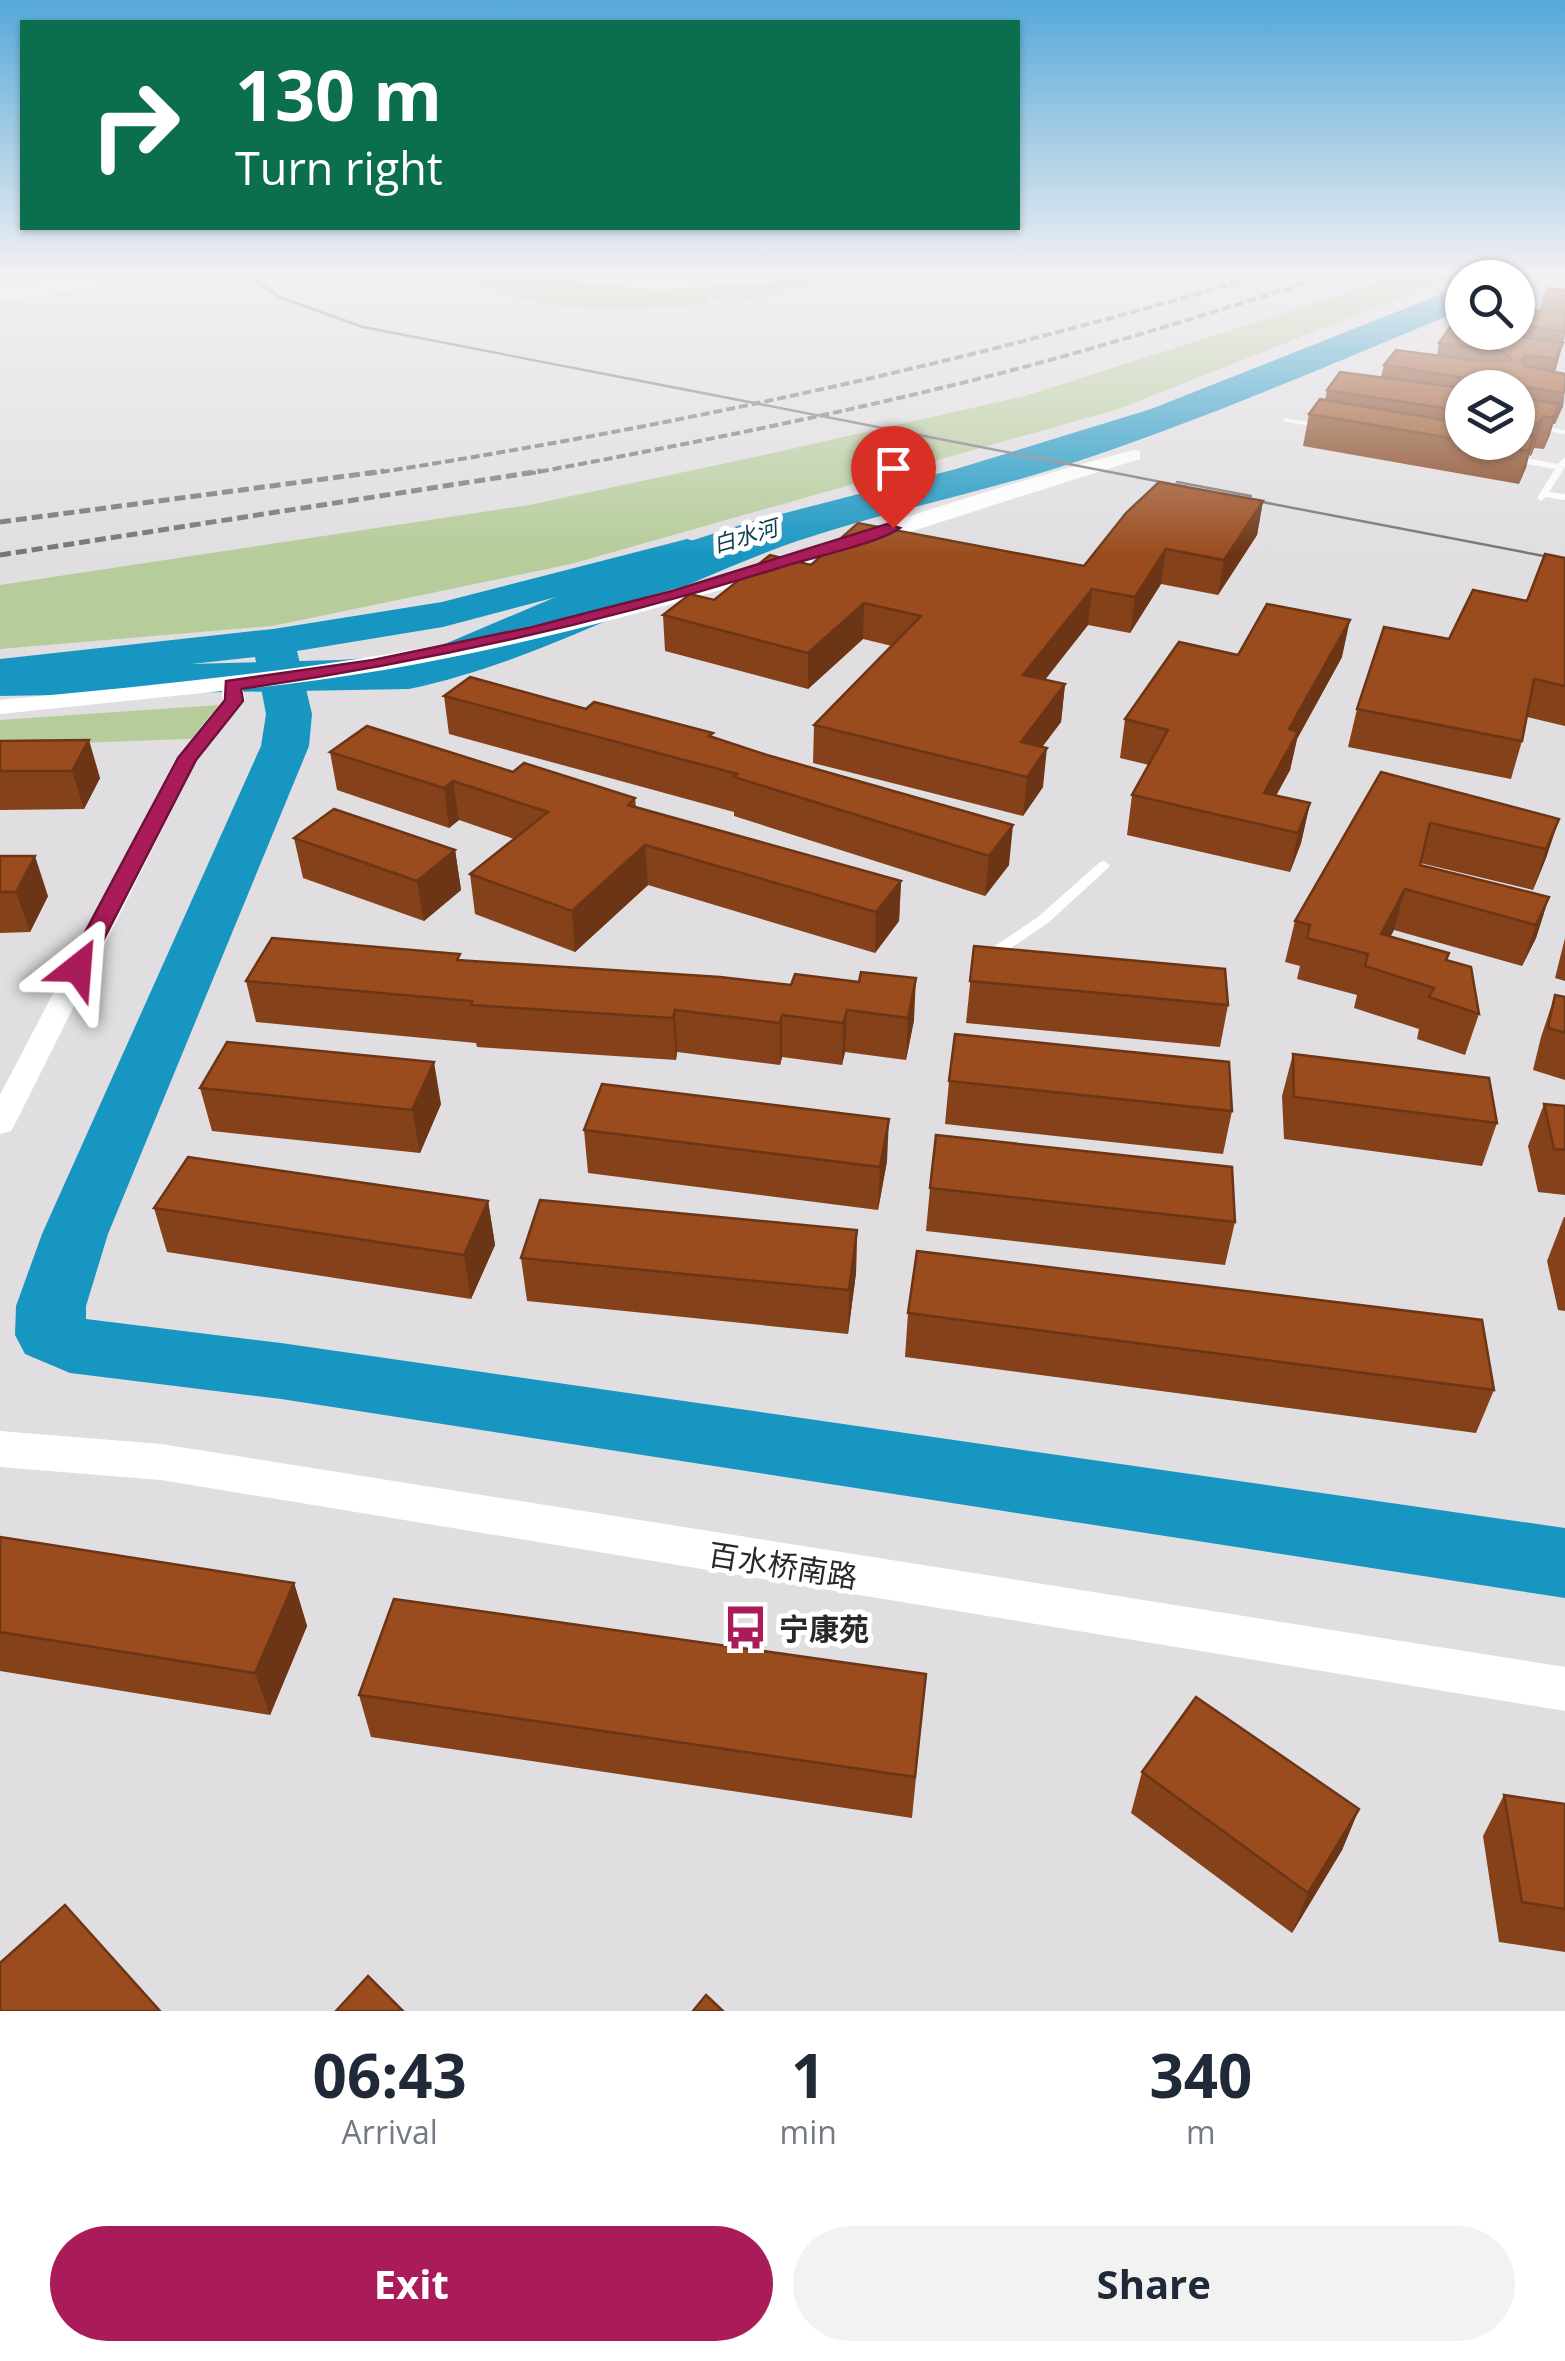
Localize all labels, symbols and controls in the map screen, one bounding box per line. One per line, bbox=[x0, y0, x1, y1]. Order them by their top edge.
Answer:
text: 130 m bbox=[235, 46, 442, 142]
icon: right bbox=[70, 60, 200, 190]
text: Turn right bbox=[235, 137, 443, 198]
map controls bbox=[1445, 260, 1535, 460]
button: search bbox=[1445, 260, 1535, 350]
button: layers bbox=[1445, 370, 1535, 460]
pin bbox=[851, 426, 936, 529]
icon: arrive bbox=[866, 441, 921, 496]
water label: 白水河 bbox=[709, 510, 785, 559]
position arrow bbox=[26, 916, 130, 1020]
street label: 百水桥南路 bbox=[706, 1533, 860, 1597]
bus stop icon: 宁康苑 bbox=[722, 1604, 770, 1652]
place label: 宁康苑 bbox=[779, 1608, 869, 1649]
text: 06:43 bbox=[313, 2034, 467, 2116]
text: 1 bbox=[791, 2034, 825, 2116]
text: 340 bbox=[1149, 2034, 1252, 2116]
text: Arrival bbox=[342, 2110, 438, 2153]
text: min bbox=[780, 2110, 837, 2153]
text: m bbox=[1186, 2110, 1216, 2153]
button: Exit bbox=[50, 2226, 773, 2341]
button: Share bbox=[793, 2226, 1515, 2341]

